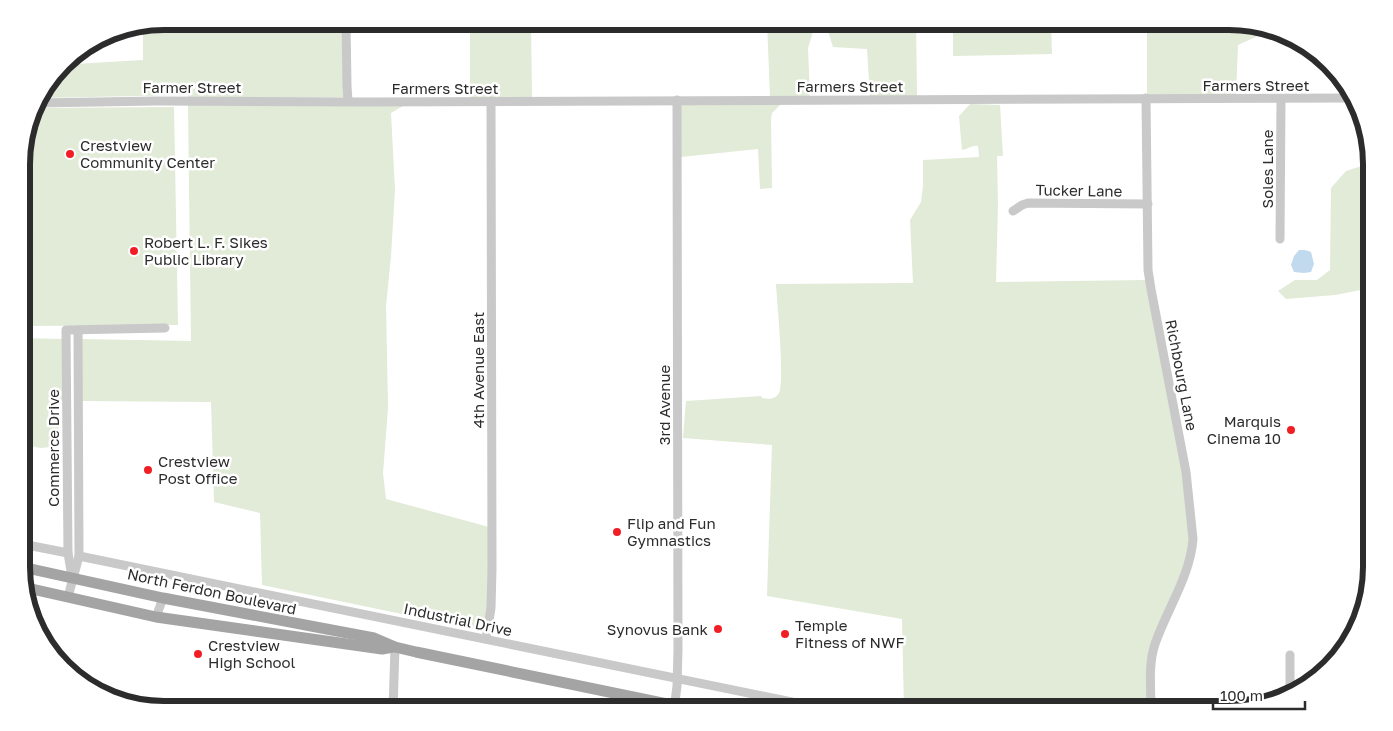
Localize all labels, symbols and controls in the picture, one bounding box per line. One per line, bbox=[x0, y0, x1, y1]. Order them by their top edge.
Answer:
street label: Farmers Street bbox=[1203, 76, 1309, 94]
street label: Farmers Street bbox=[797, 77, 903, 95]
street label: Farmer Street bbox=[143, 78, 241, 96]
street label: Farmers Street bbox=[392, 79, 498, 97]
street label: Soles Lane bbox=[1258, 129, 1276, 208]
place label: Crestview Community Center bbox=[80, 136, 215, 171]
marker: Crestview Community Center bbox=[64, 148, 76, 160]
street label: Tucker Lane bbox=[1035, 180, 1123, 200]
place label: Robert L. F. Sikes Public Library bbox=[144, 233, 268, 268]
marker: Robert L. F. Sikes Public Library bbox=[128, 245, 140, 257]
street label: 4th Avenue East bbox=[469, 312, 487, 428]
street label: Richbourg Lane bbox=[1162, 318, 1202, 432]
street label: 3rd Avenue bbox=[655, 365, 673, 445]
street label: Commerce Drive bbox=[44, 389, 62, 507]
place label: Marquis Cinema 10 bbox=[1207, 412, 1281, 447]
marker: Marquis Cinema 10 bbox=[1285, 424, 1297, 436]
place label: Crestview Post Office bbox=[158, 452, 238, 487]
marker: Crestview Post Office bbox=[142, 464, 154, 476]
place label: Flip and Fun Gymnastics bbox=[627, 514, 716, 549]
marker: Flip and Fun Gymnastics bbox=[611, 526, 623, 538]
street label: North Ferdon Boulevard bbox=[126, 564, 298, 618]
street label: Industrial Drive bbox=[402, 599, 514, 639]
place label: Temple Fitness of NWF bbox=[795, 616, 904, 651]
place label: Synovus Bank bbox=[607, 620, 709, 638]
marker: Synovus Bank bbox=[712, 623, 724, 635]
marker: Temple Fitness of NWF bbox=[779, 628, 791, 640]
place label: Crestview High School bbox=[208, 636, 296, 671]
marker: Crestview High School bbox=[192, 648, 204, 660]
scale bar bbox=[1213, 678, 1306, 710]
text: 100 m bbox=[1220, 686, 1263, 704]

